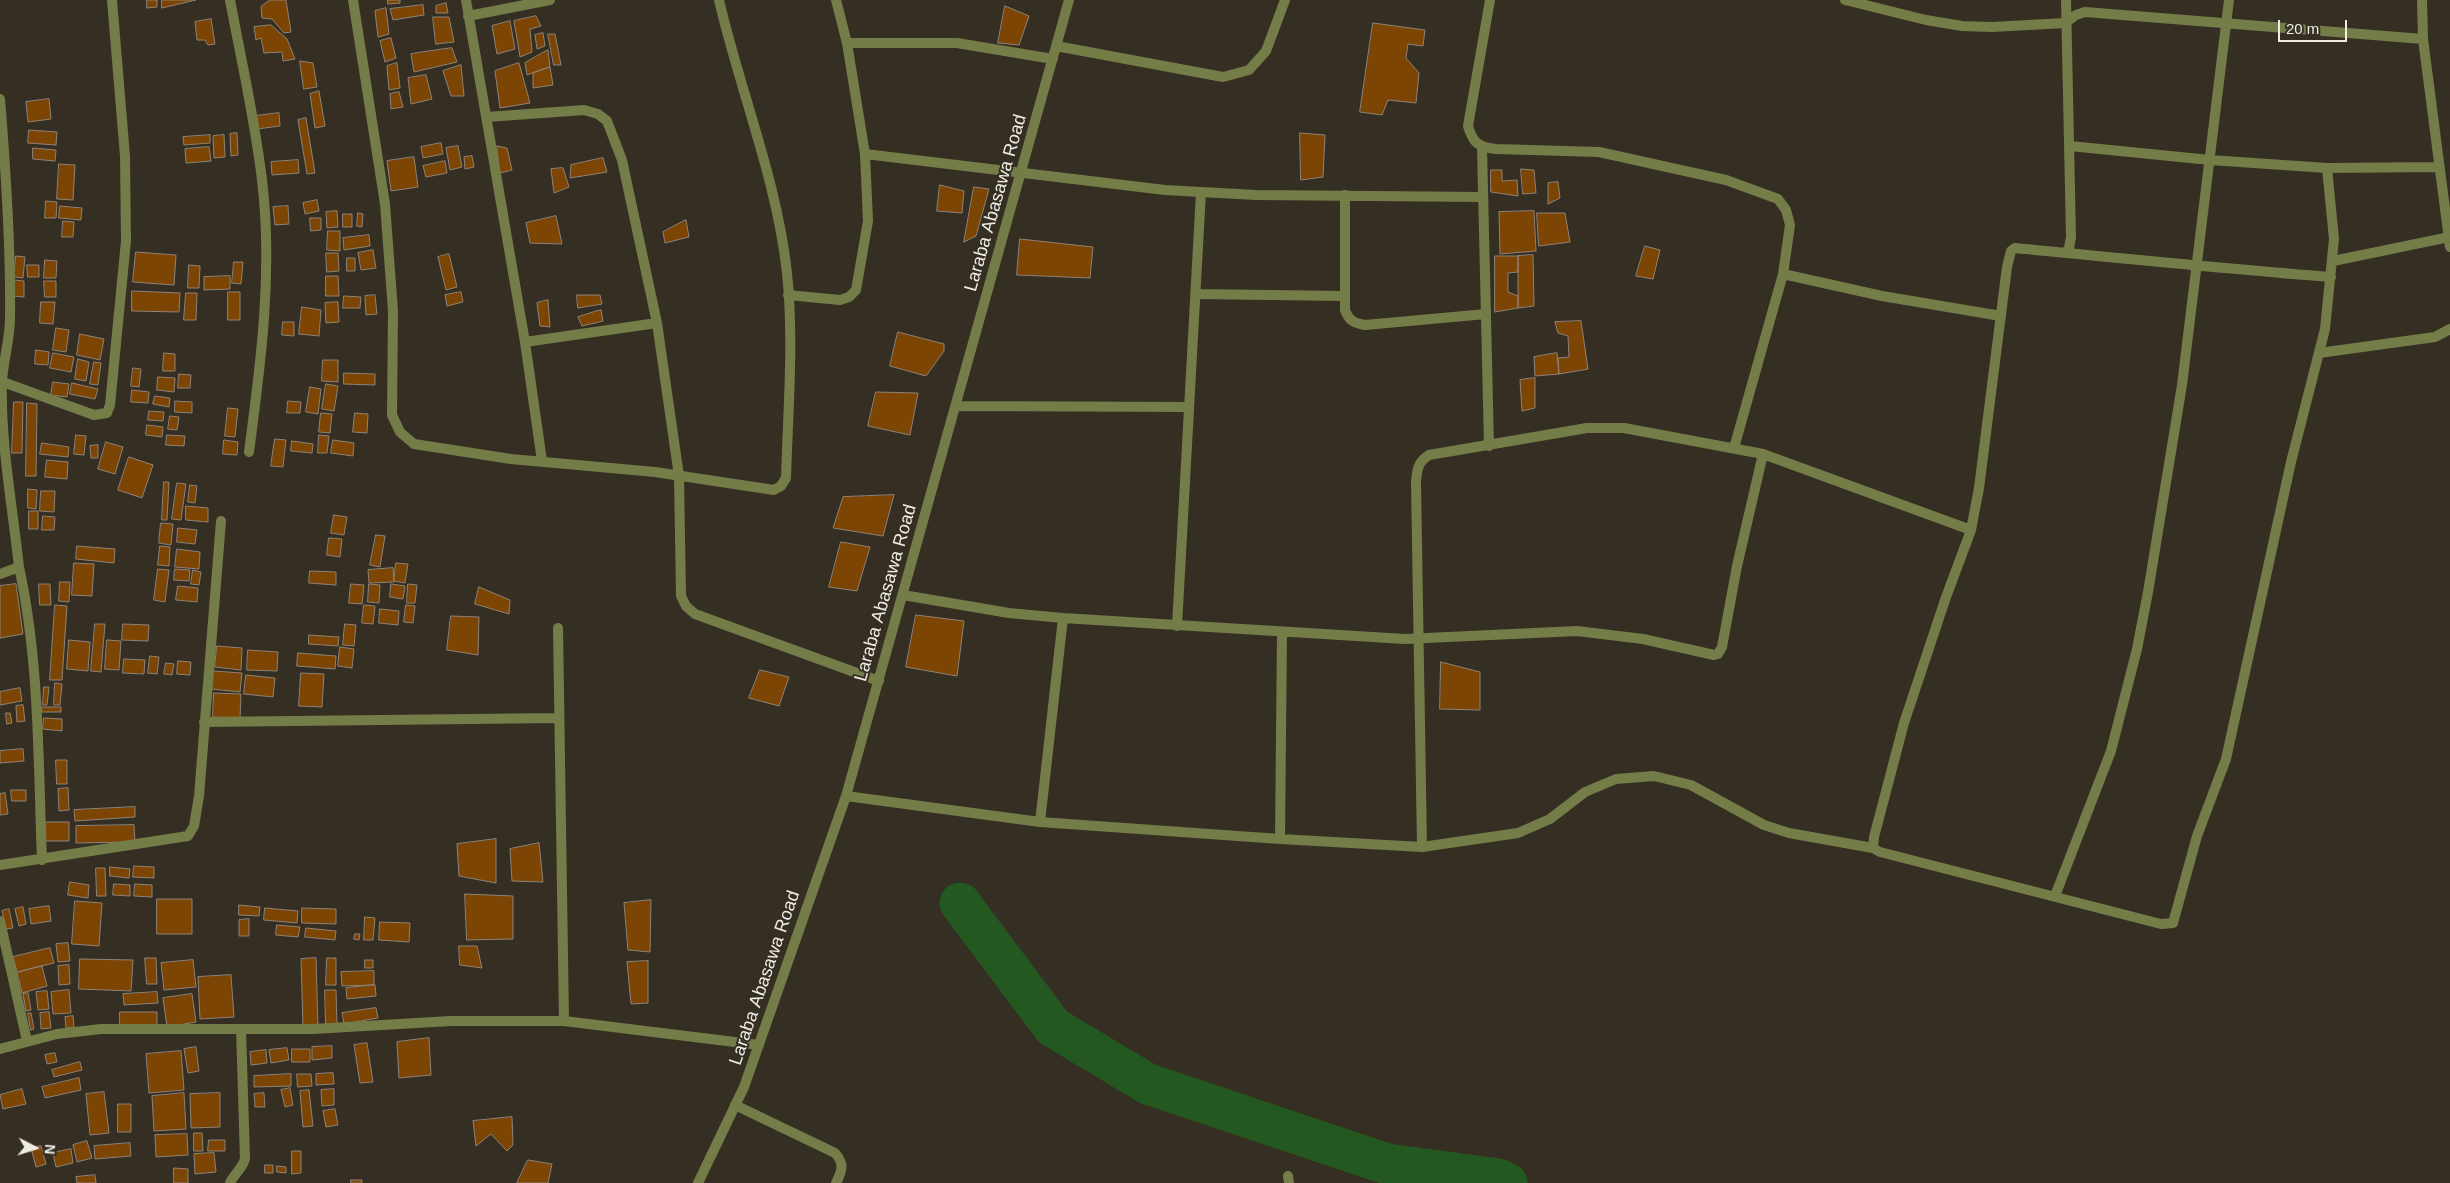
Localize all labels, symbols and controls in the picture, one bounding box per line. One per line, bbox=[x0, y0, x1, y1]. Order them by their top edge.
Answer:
scale bar bbox=[2280, 10, 2349, 42]
text: 20 m bbox=[2286, 20, 2319, 37]
street label: Laraba Abasawa Road bbox=[960, 112, 1032, 294]
street label: Laraba Abasawa Road bbox=[850, 502, 922, 684]
street label: Laraba Abasawa Road bbox=[725, 888, 805, 1068]
north arrow bbox=[10, 1123, 60, 1173]
text: N bbox=[42, 1144, 58, 1155]

